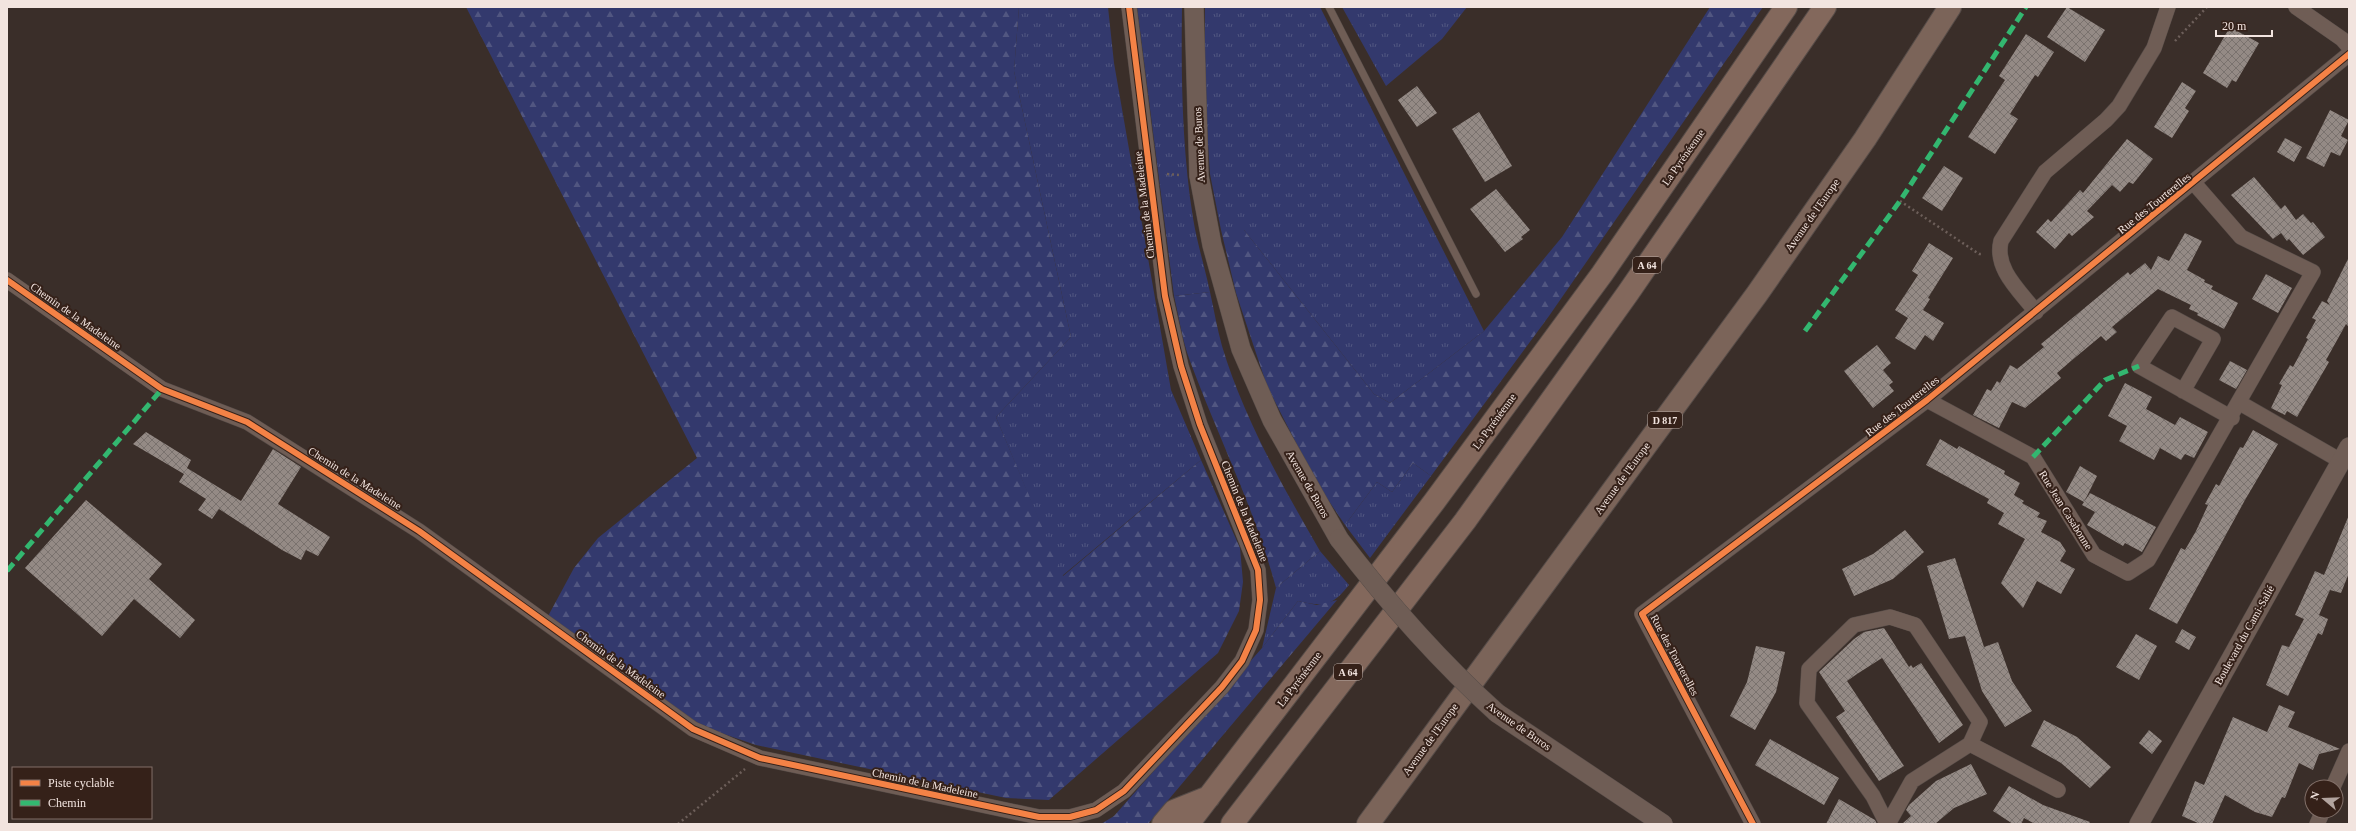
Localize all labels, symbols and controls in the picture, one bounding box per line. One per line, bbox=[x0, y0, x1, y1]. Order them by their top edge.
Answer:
scale bar bbox=[2216, 12, 2272, 38]
text: 20 m bbox=[2222, 19, 2247, 33]
street label: Avenue de Buros bbox=[1191, 107, 1207, 183]
street label: La Pyrénéenne bbox=[1659, 127, 1707, 187]
street label: Chemin de la Madeleine bbox=[1131, 151, 1157, 259]
street label: Rue des Tourterelles bbox=[2115, 170, 2193, 236]
street label: Avenue de l'Europe bbox=[1782, 176, 1842, 254]
road number: A 64 bbox=[1633, 257, 1661, 273]
street label: Chemin de la Madeleine bbox=[28, 280, 124, 352]
street label: Rue des Tourterelles bbox=[1863, 374, 1941, 438]
street label: La Pyrénéenne bbox=[1470, 391, 1518, 451]
road number: D 817 bbox=[1648, 412, 1682, 428]
street label: Avenue de l'Europe bbox=[1592, 440, 1652, 516]
street label: Chemin de la Madeleine bbox=[306, 444, 404, 512]
street label: Avenue de Buros bbox=[1284, 448, 1332, 520]
street label: Chemin de la Madeleine bbox=[1219, 459, 1271, 563]
street label: Rue Jean Casabonne bbox=[2037, 468, 2095, 552]
street label: Boulevard du Cami-Salié bbox=[2212, 583, 2276, 687]
street label: Rue des Tourterelles bbox=[1649, 612, 1701, 698]
street label: Chemin de la Madeleine bbox=[574, 627, 668, 701]
street label: La Pyrénéenne bbox=[1274, 649, 1324, 709]
road number: A 64 bbox=[1334, 664, 1362, 680]
street label: Avenue de Buros bbox=[1485, 699, 1553, 753]
street label: Avenue de l'Europe bbox=[1400, 701, 1460, 777]
street label: Chemin de la Madeleine bbox=[871, 766, 979, 800]
legend bbox=[12, 767, 152, 819]
text: Piste cyclable bbox=[48, 776, 114, 790]
north arrow bbox=[2304, 779, 2344, 819]
text: N bbox=[2308, 790, 2322, 801]
text: Chemin bbox=[48, 796, 86, 810]

